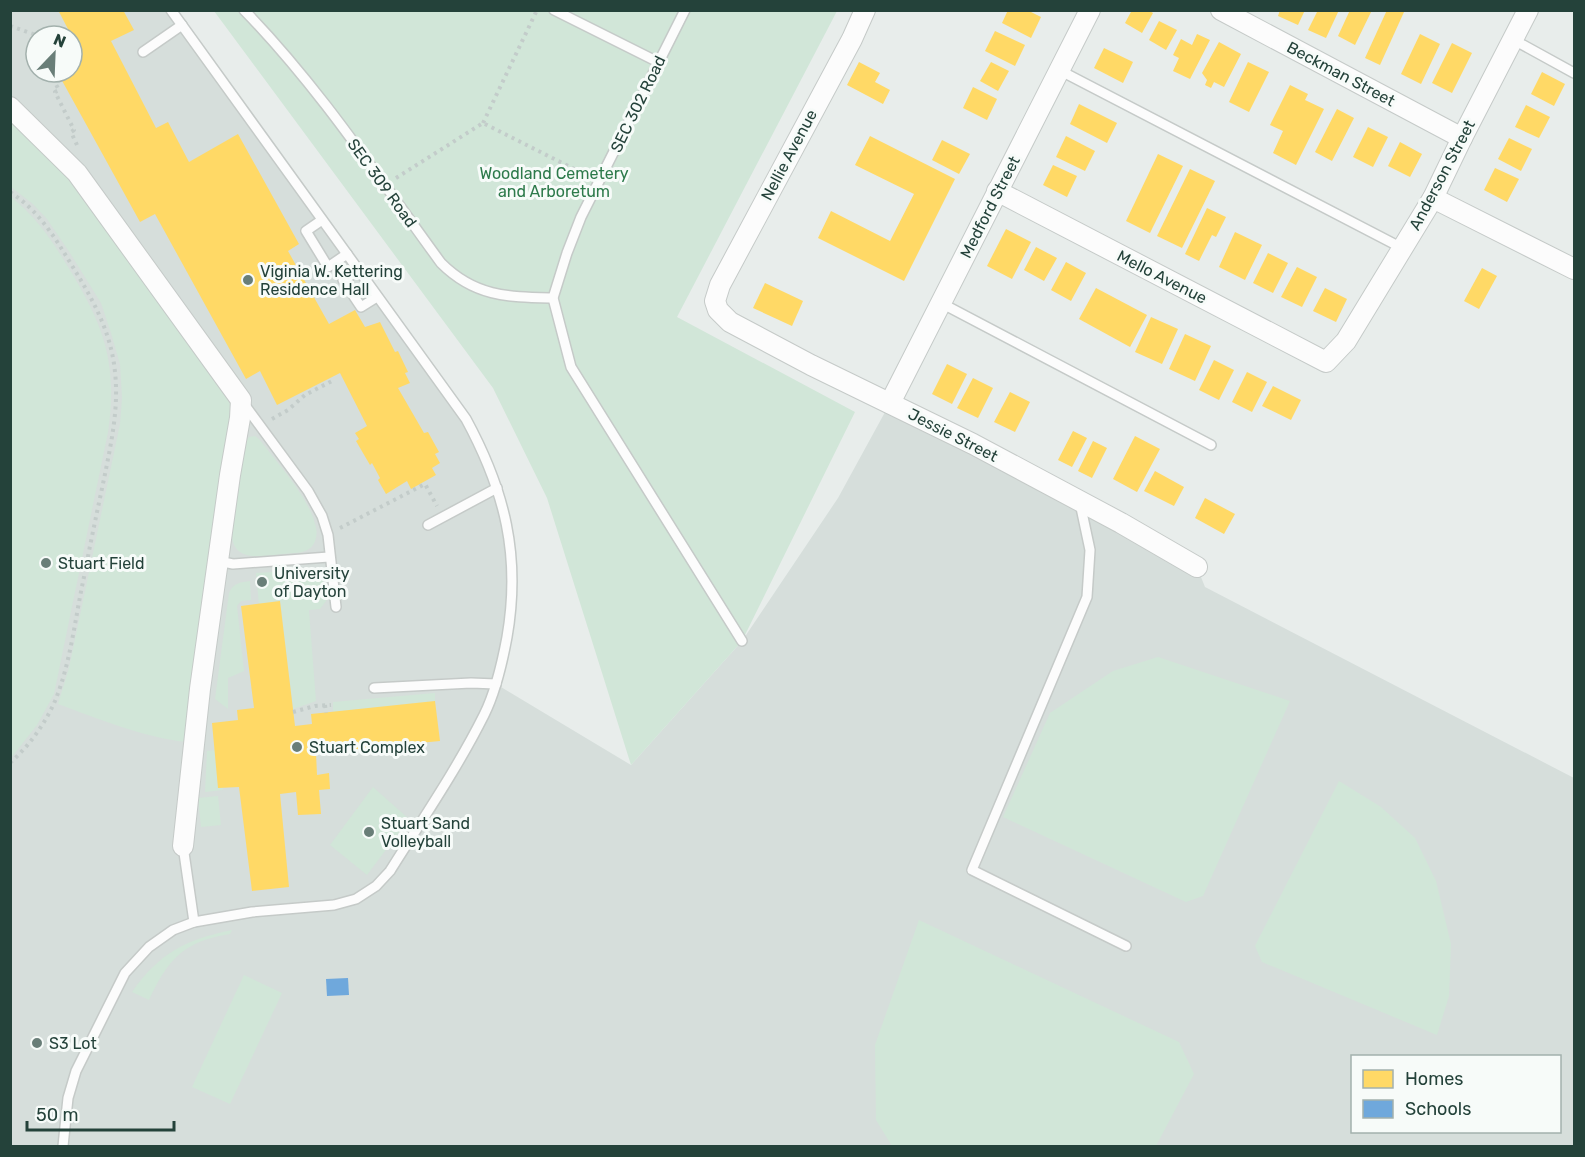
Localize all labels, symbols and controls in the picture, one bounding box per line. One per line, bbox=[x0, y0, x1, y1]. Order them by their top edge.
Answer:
north arrow bbox=[24, 24, 84, 84]
text: N bbox=[51, 30, 69, 52]
street label: Beckman Street bbox=[1284, 38, 1398, 110]
street label: SEC 302 Road bbox=[606, 53, 670, 155]
street label: Nellie Avenue bbox=[757, 106, 821, 204]
street label: Anderson Street bbox=[1405, 117, 1479, 233]
street label: SEC 309 Road bbox=[343, 135, 421, 231]
street label: Medford Street bbox=[956, 153, 1024, 261]
park label: Woodland Cemetery and Arboretum bbox=[479, 164, 629, 201]
street label: Mello Avenue bbox=[1114, 246, 1210, 308]
place label: Viginia W. Kettering Residence Hall bbox=[260, 262, 403, 299]
marker: Viginia W. Kettering Residence Hall bbox=[241, 273, 255, 287]
street label: Jessie Street bbox=[905, 404, 1001, 466]
place label: Stuart Field bbox=[58, 554, 145, 573]
marker: Stuart Field bbox=[39, 556, 53, 570]
place label: University of Dayton bbox=[274, 564, 350, 601]
marker: University of Dayton bbox=[255, 575, 269, 589]
place label: Stuart Complex bbox=[309, 738, 425, 757]
marker: Stuart Complex bbox=[290, 740, 304, 754]
place label: Stuart Sand Volleyball bbox=[381, 814, 470, 851]
marker: Stuart Sand Volleyball bbox=[362, 825, 376, 839]
place label: S3 Lot bbox=[49, 1034, 97, 1053]
marker: S3 Lot bbox=[30, 1036, 44, 1050]
legend bbox=[1351, 1055, 1561, 1133]
text: Homes bbox=[1405, 1068, 1463, 1090]
scale bar bbox=[27, 1094, 174, 1132]
text: Schools bbox=[1405, 1098, 1471, 1120]
text: 50 m bbox=[36, 1104, 79, 1126]

